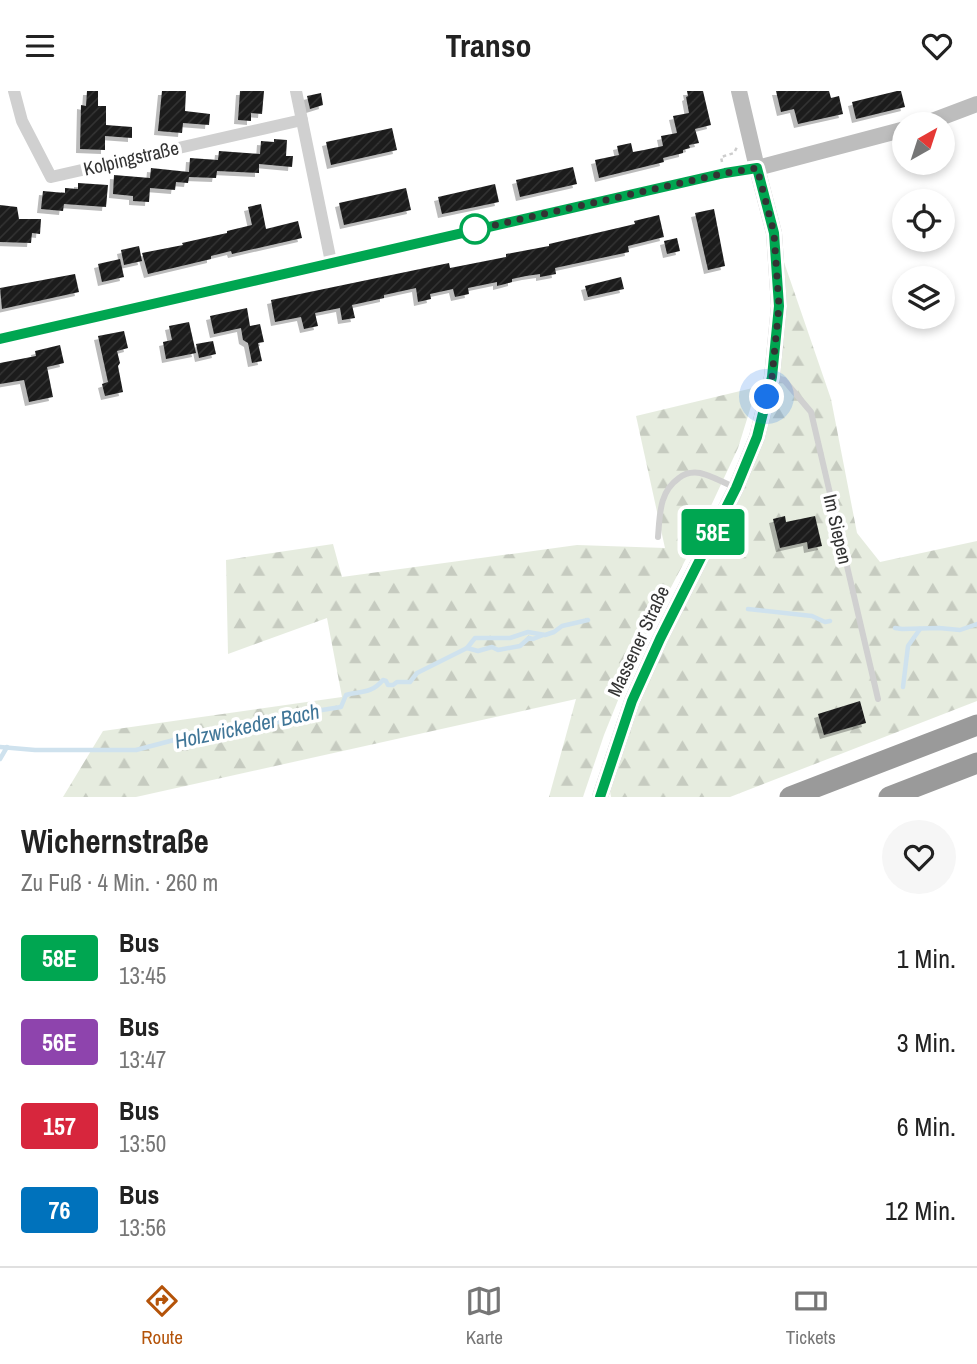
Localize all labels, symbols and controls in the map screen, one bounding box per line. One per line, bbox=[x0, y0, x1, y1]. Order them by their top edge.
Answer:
text: Transo bbox=[445, 24, 532, 67]
icon: menu bbox=[21, 27, 59, 65]
icon: heart bbox=[918, 27, 956, 65]
north arrow bbox=[892, 112, 956, 175]
map controls bbox=[892, 112, 955, 329]
street label: Kolpingstraße bbox=[81, 134, 181, 182]
button: locate bbox=[892, 189, 955, 252]
unlabelled marker bbox=[460, 214, 490, 244]
button: layers bbox=[892, 266, 955, 329]
your location bbox=[749, 379, 784, 414]
street label: Im Siepen bbox=[817, 491, 859, 567]
line badge: 58E bbox=[673, 509, 753, 555]
text: 58E bbox=[695, 516, 731, 548]
street label: Massener Straße bbox=[601, 581, 675, 701]
water label: Holzwickeder Bach bbox=[172, 696, 322, 756]
text: Wichernstraße bbox=[21, 819, 209, 863]
button: heart bbox=[882, 820, 956, 894]
text: Zu Fuß · 4 Min. · 260 m bbox=[21, 867, 218, 898]
text: Bus bbox=[119, 925, 159, 960]
text: 1 Min. bbox=[897, 941, 956, 976]
text: 58E bbox=[42, 942, 77, 974]
text: 13:45 bbox=[119, 960, 166, 991]
text: Bus bbox=[119, 1009, 159, 1044]
text: 3 Min. bbox=[897, 1025, 956, 1060]
text: 56E bbox=[42, 1026, 77, 1058]
text: 13:47 bbox=[119, 1044, 166, 1075]
text: Bus bbox=[119, 1093, 159, 1128]
text: 6 Min. bbox=[897, 1109, 956, 1144]
text: 157 bbox=[43, 1110, 76, 1142]
text: 13:50 bbox=[119, 1128, 166, 1159]
text: Bus bbox=[119, 1177, 159, 1212]
text: 12 Min. bbox=[885, 1193, 956, 1228]
text: 76 bbox=[49, 1194, 70, 1226]
text: 13:56 bbox=[119, 1212, 166, 1243]
tab: Route bbox=[141, 1282, 183, 1350]
tab: Karte bbox=[465, 1282, 503, 1350]
tab: Tickets bbox=[786, 1282, 836, 1350]

